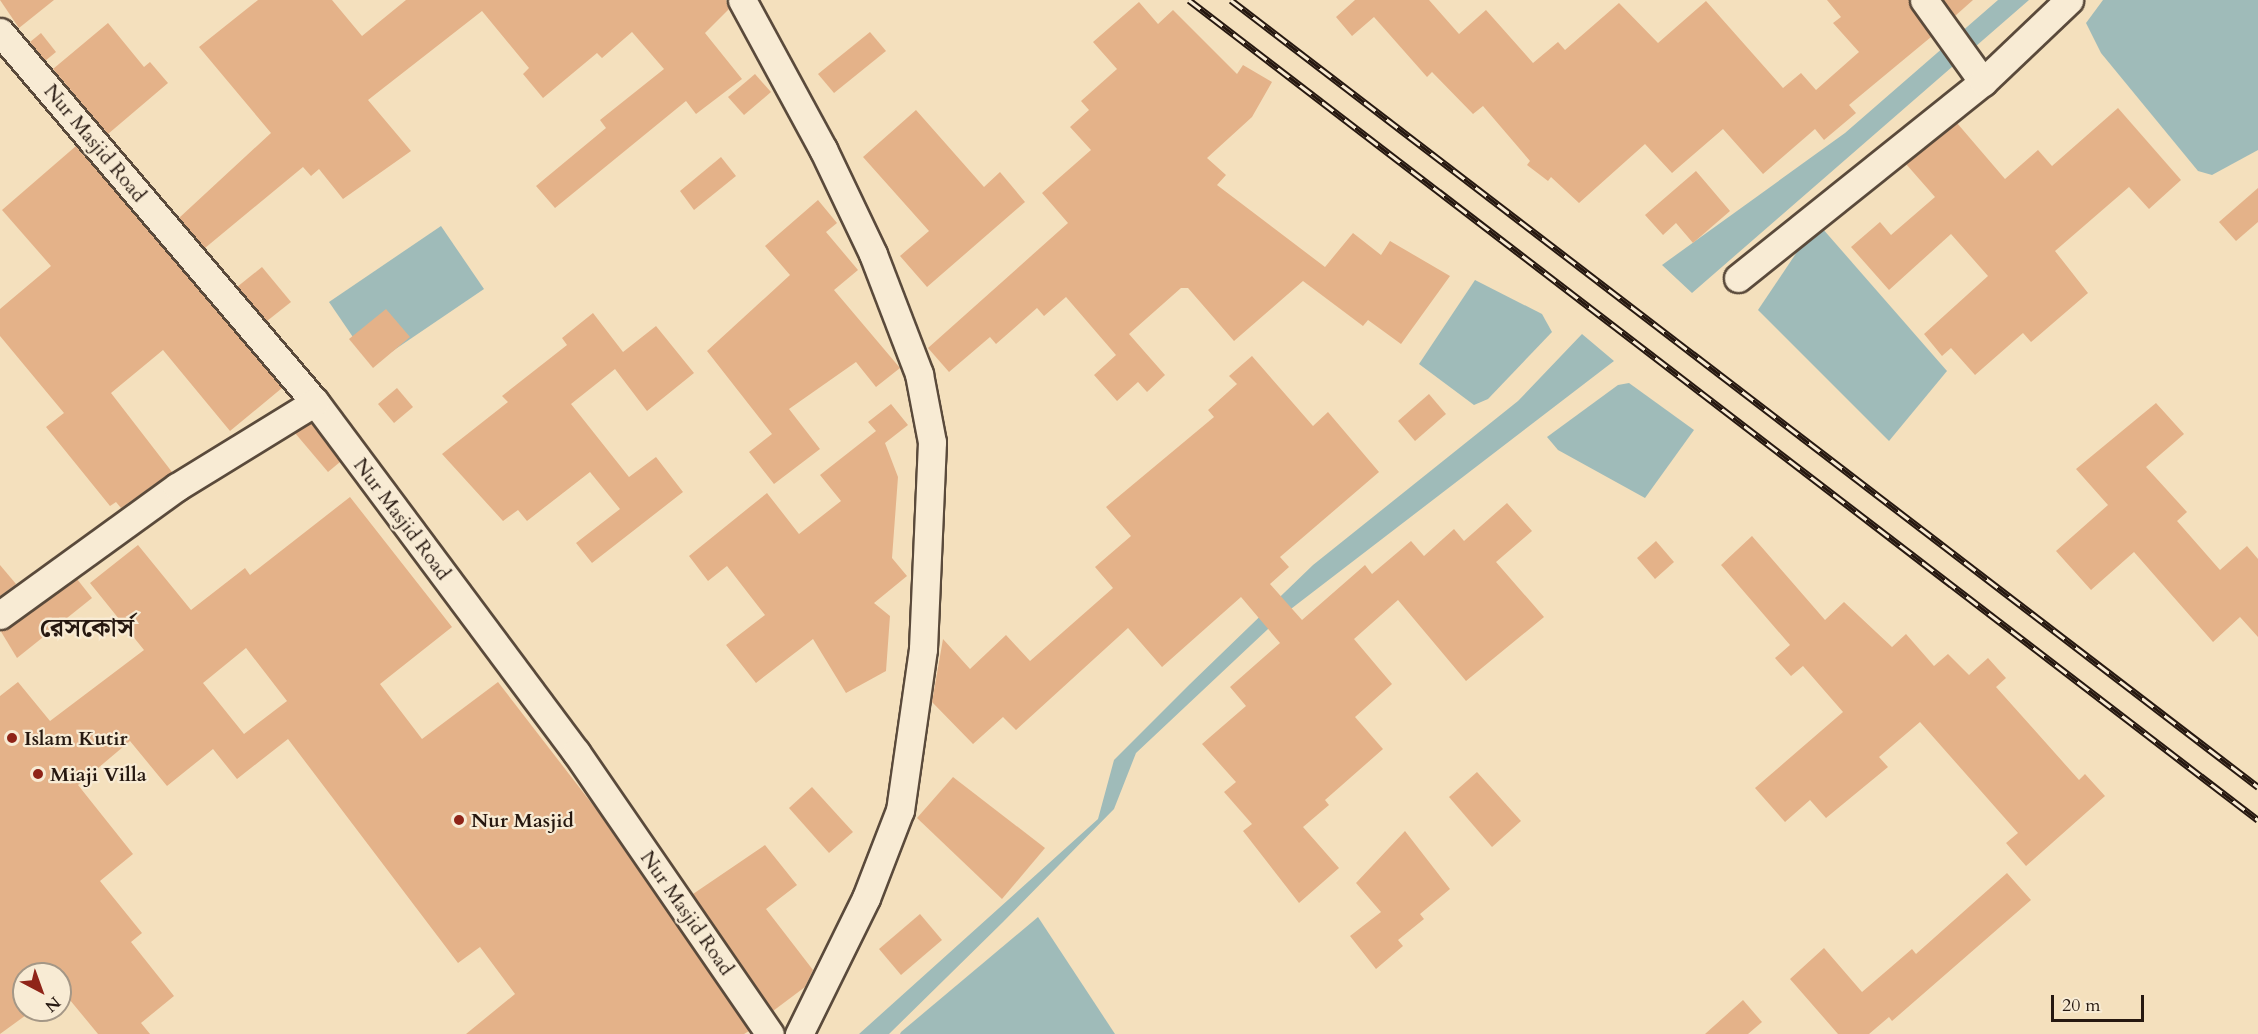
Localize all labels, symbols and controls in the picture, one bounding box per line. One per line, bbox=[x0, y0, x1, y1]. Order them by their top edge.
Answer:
street label: Nur Masjid Road bbox=[39, 79, 151, 207]
street label: Nur Masjid Road bbox=[348, 453, 456, 585]
district label: রেসকোর্স bbox=[40, 612, 134, 644]
place label: Islam Kutir bbox=[24, 726, 128, 750]
marker: Islam Kutir bbox=[5, 731, 19, 745]
place label: Miaji Villa bbox=[50, 762, 147, 786]
marker: Miaji Villa bbox=[31, 767, 45, 781]
place label: Nur Masjid bbox=[471, 808, 574, 832]
marker: Nur Masjid bbox=[452, 813, 466, 827]
street label: Nur Masjid Road bbox=[635, 846, 739, 980]
north arrow bbox=[12, 962, 72, 1022]
scale bar bbox=[2054, 983, 2147, 1021]
text: N bbox=[40, 991, 65, 1017]
text: 20 m bbox=[2062, 993, 2101, 1018]

